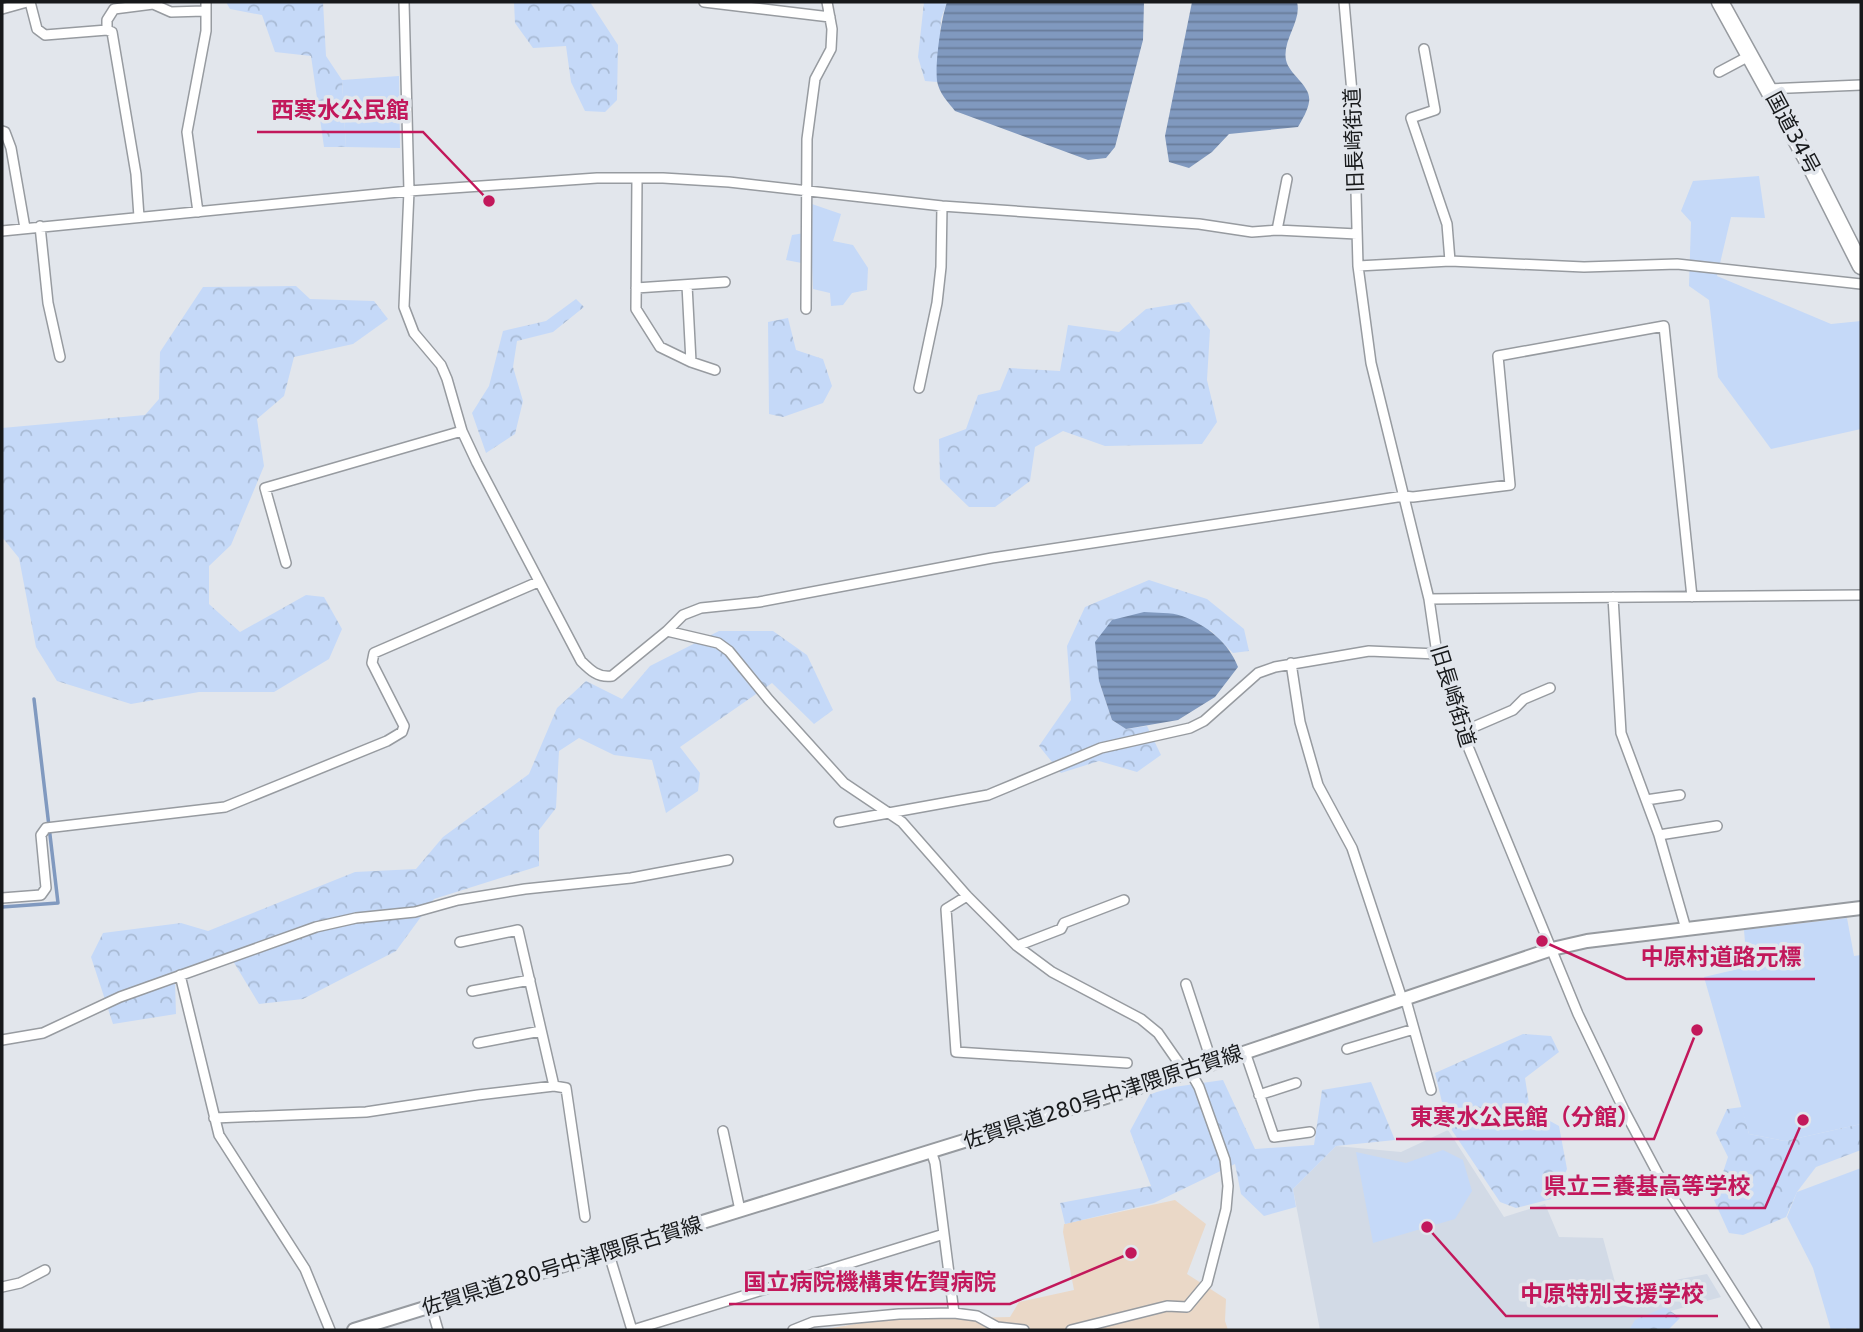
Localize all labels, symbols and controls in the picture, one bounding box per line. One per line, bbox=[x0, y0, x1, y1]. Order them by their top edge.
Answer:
street label: 旧長崎街道 bbox=[1340, 87, 1368, 193]
callout: 西寒水公民館 bbox=[257, 88, 423, 132]
street label: 国道34号 bbox=[1761, 88, 1825, 178]
text: 西寒水公民館 bbox=[271, 97, 409, 123]
street label: 旧長崎街道 bbox=[1426, 642, 1480, 750]
callout: 中原村道路元標 bbox=[1626, 935, 1815, 979]
text: 中原村道路元標 bbox=[1641, 944, 1802, 970]
street label: 佐賀県道280号中津隈原古賀線 bbox=[960, 1040, 1246, 1154]
callout: 東寒水公民館（分館） bbox=[1396, 1095, 1654, 1139]
text: 東寒水公民館（分館） bbox=[1410, 1104, 1640, 1130]
callout: 県立三養基高等学校 bbox=[1530, 1164, 1765, 1208]
text: 県立三養基高等学校 bbox=[1544, 1173, 1751, 1199]
street label: 佐賀県道280号中津隈原古賀線 bbox=[419, 1212, 705, 1320]
callout: 国立病院機構東佐賀病院 bbox=[729, 1260, 1010, 1304]
text: 国立病院機構東佐賀病院 bbox=[744, 1269, 997, 1295]
callout: 中原特別支援学校 bbox=[1506, 1272, 1718, 1316]
text: 中原特別支援学校 bbox=[1520, 1281, 1704, 1307]

